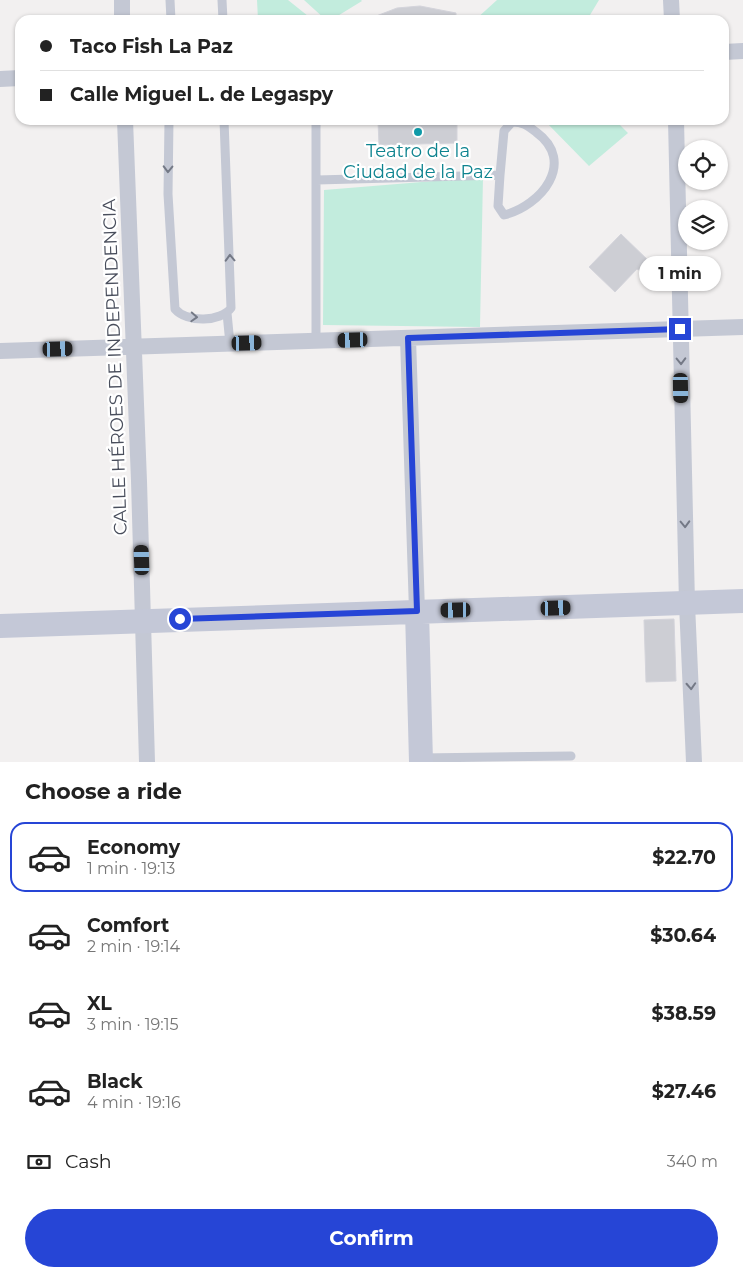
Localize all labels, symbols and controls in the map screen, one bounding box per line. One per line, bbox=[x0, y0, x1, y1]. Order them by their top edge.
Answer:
text: Taco Fish La Paz bbox=[70, 35, 233, 58]
text: Calle Miguel L. de Legaspy bbox=[70, 83, 333, 106]
marker: Teatro de la Ciudad de la Paz bbox=[412, 126, 424, 138]
place label: Teatro de la Ciudad de la Paz bbox=[343, 140, 493, 183]
map controls bbox=[678, 140, 728, 250]
button: locate bbox=[678, 140, 728, 190]
one-way arrow bbox=[163, 165, 173, 173]
street label: CALLE HÉROES DE INDEPENDENCIA bbox=[98, 198, 132, 536]
button: layers bbox=[678, 200, 728, 250]
one-way arrow bbox=[224, 254, 235, 262]
callout: 1 min bbox=[639, 256, 721, 292]
text: 1 min bbox=[658, 264, 702, 283]
one-way arrow bbox=[190, 311, 198, 322]
route end bbox=[669, 318, 691, 340]
car bbox=[337, 332, 368, 348]
car bbox=[231, 335, 262, 351]
car bbox=[42, 341, 73, 357]
one-way arrow bbox=[675, 357, 686, 365]
car bbox=[673, 373, 688, 403]
one-way arrow bbox=[680, 520, 690, 528]
car bbox=[133, 545, 150, 575]
car bbox=[540, 600, 571, 616]
car bbox=[440, 602, 471, 618]
route start bbox=[169, 608, 191, 630]
one-way arrow bbox=[685, 682, 696, 690]
text: Choose a ride bbox=[25, 778, 182, 805]
icon: car bbox=[27, 835, 72, 880]
text: Economy bbox=[87, 836, 180, 859]
text: $22.70 bbox=[652, 846, 716, 869]
text: 1 min · 19:13 bbox=[87, 859, 175, 878]
icon: car bbox=[27, 913, 72, 958]
text: Comfort bbox=[87, 914, 169, 937]
text: $30.64 bbox=[650, 924, 716, 947]
text: 2 min · 19:14 bbox=[87, 937, 180, 956]
icon: car bbox=[27, 991, 72, 1036]
text: XL bbox=[87, 992, 112, 1015]
text: $38.59 bbox=[652, 1002, 716, 1025]
text: 3 min · 19:15 bbox=[87, 1015, 178, 1034]
icon: car bbox=[27, 1069, 72, 1114]
text: Black bbox=[87, 1070, 143, 1093]
text: $27.46 bbox=[652, 1080, 716, 1103]
text: 4 min · 19:16 bbox=[87, 1093, 181, 1112]
icon: cash bbox=[25, 1148, 53, 1176]
text: Cash bbox=[65, 1150, 112, 1173]
text: 340 m bbox=[667, 1152, 718, 1171]
button: Confirm bbox=[25, 1209, 718, 1267]

